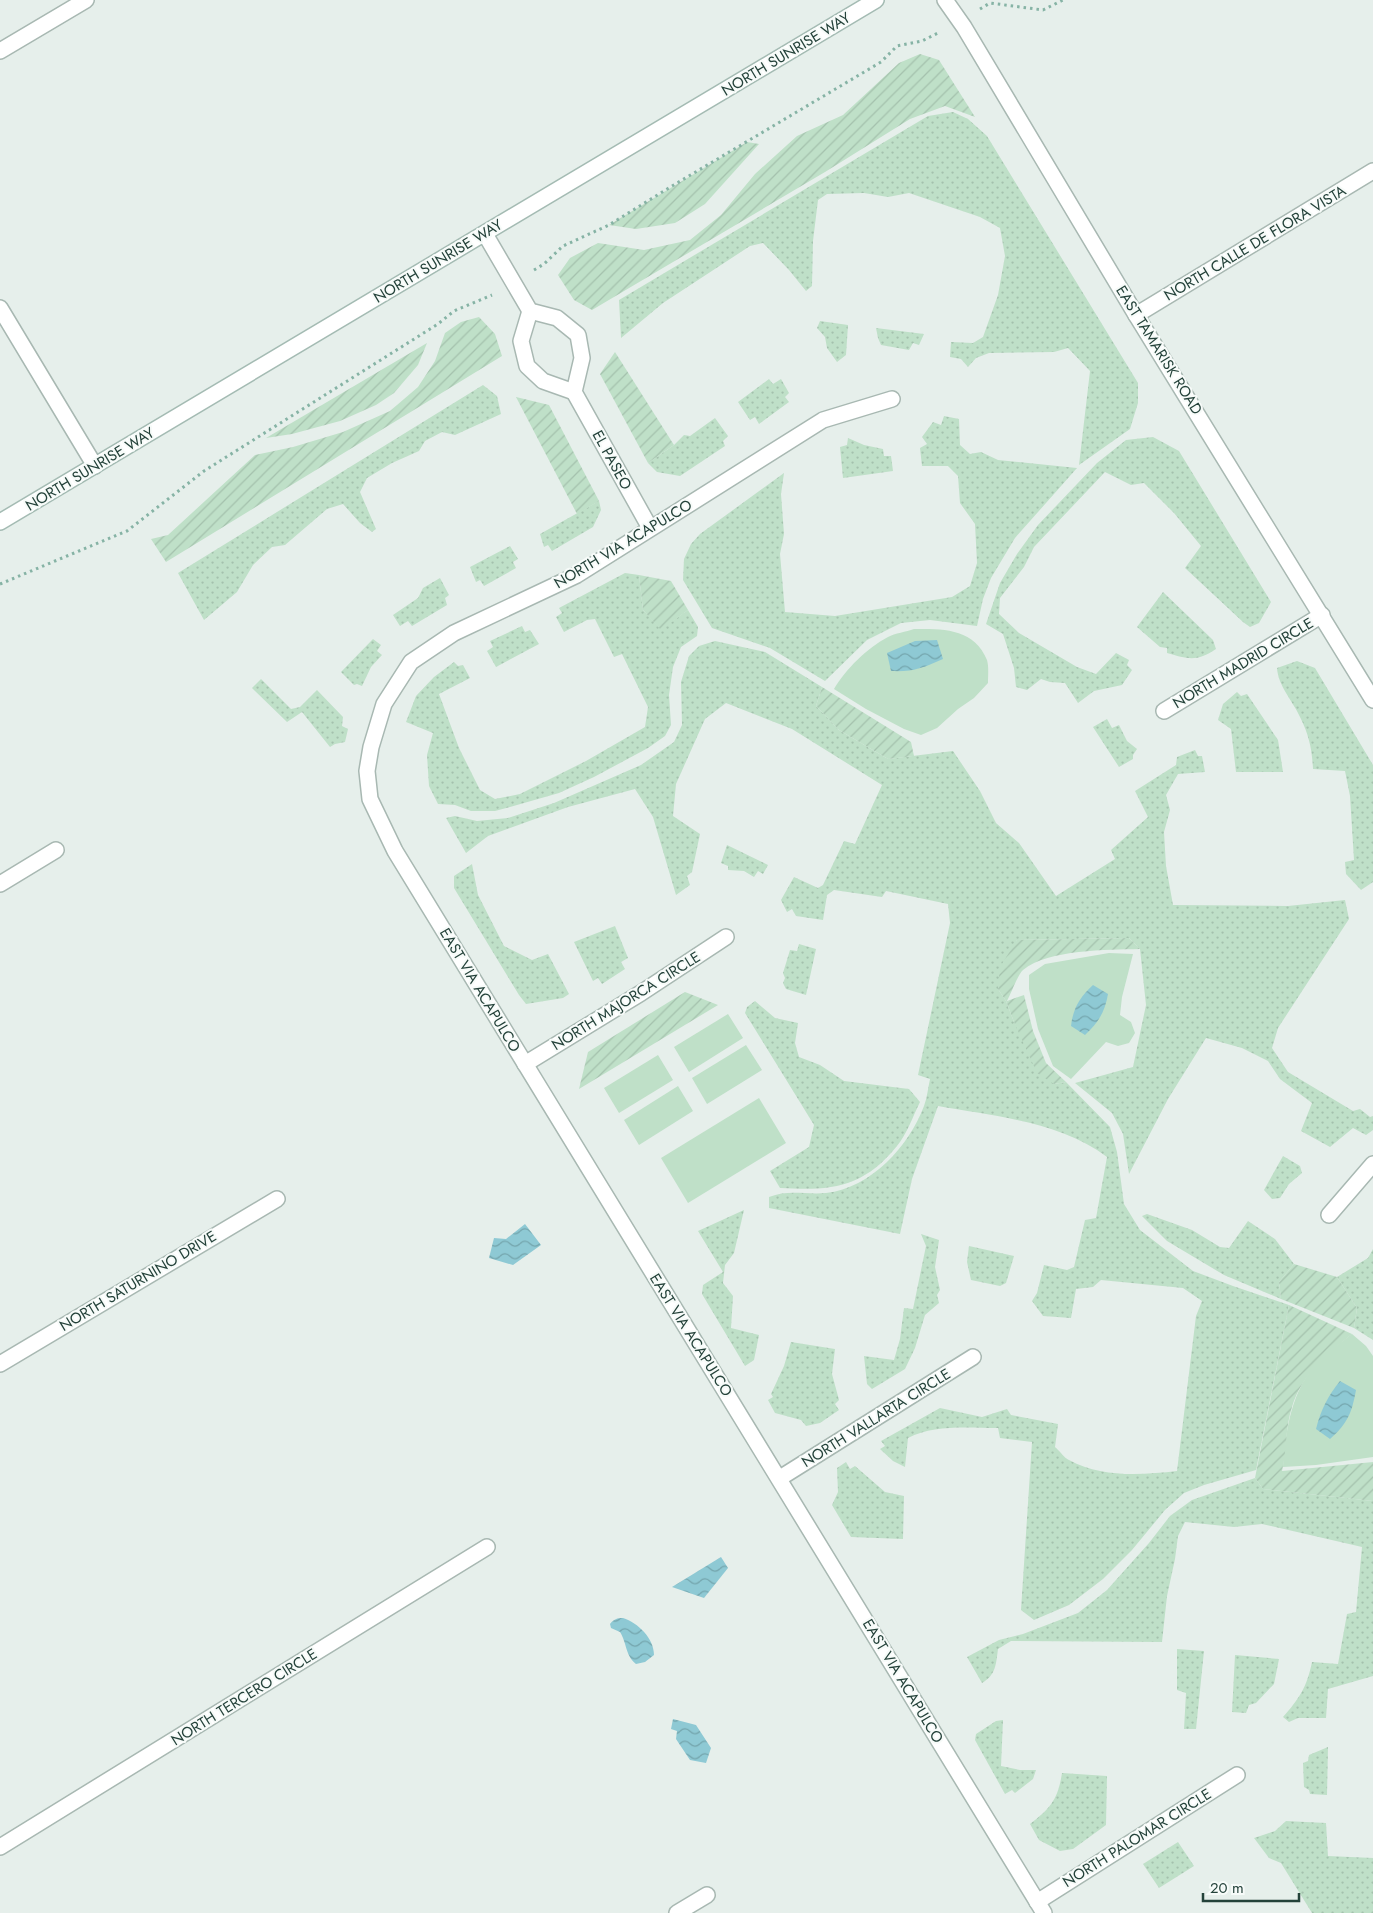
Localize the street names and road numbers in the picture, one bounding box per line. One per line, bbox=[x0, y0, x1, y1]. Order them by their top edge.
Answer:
street label: NORTH SUNRISE WAY bbox=[717, 6, 855, 101]
street label: NORTH CALLE DE FLORA VISTA bbox=[1160, 180, 1350, 306]
street label: NORTH SUNRISE WAY bbox=[369, 213, 507, 308]
street label: EAST TAMARISK ROAD bbox=[1110, 281, 1208, 419]
street label: NORTH SUNRISE WAY bbox=[21, 421, 159, 516]
street label: EL PASEO bbox=[587, 426, 637, 494]
street label: NORTH VIA ACAPULCO bbox=[550, 494, 696, 594]
street label: NORTH MADRID CIRCLE bbox=[1168, 612, 1318, 714]
street label: EAST VIA ACAPULCO bbox=[434, 924, 526, 1056]
street label: NORTH MAJORCA CIRCLE bbox=[547, 946, 705, 1056]
street label: NORTH SATURNINO DRIVE bbox=[55, 1225, 221, 1337]
street label: EAST VIA ACAPULCO bbox=[644, 1269, 738, 1401]
street label: NORTH VALLARTA CIRCLE bbox=[797, 1363, 955, 1473]
street label: EAST VIA ACAPULCO bbox=[857, 1615, 949, 1747]
street label: NORTH TERCERO CIRCLE bbox=[167, 1643, 321, 1751]
street label: NORTH PALOMAR CIRCLE bbox=[1058, 1783, 1216, 1893]

